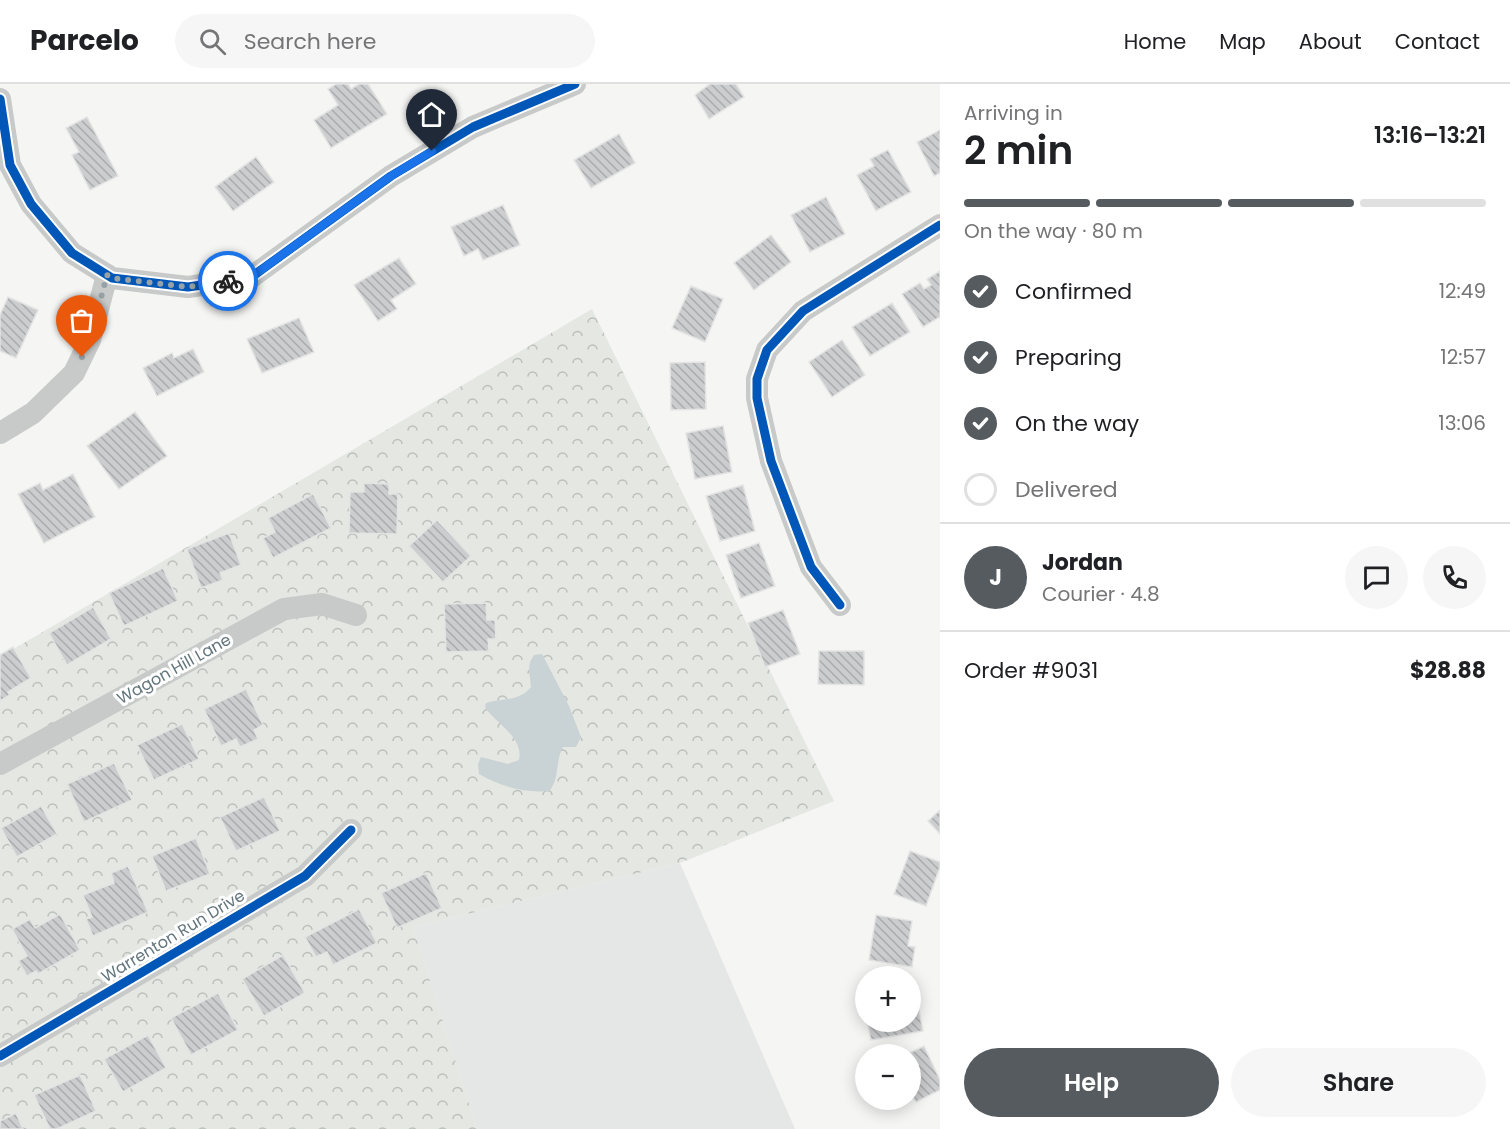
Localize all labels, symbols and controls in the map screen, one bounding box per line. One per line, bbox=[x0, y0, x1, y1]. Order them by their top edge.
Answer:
search box bbox=[175, 14, 595, 68]
text: Parcelo bbox=[30, 21, 139, 60]
icon: search bbox=[196, 25, 229, 58]
text: Search here bbox=[244, 26, 376, 57]
text: Home bbox=[1124, 27, 1186, 56]
text: Map bbox=[1219, 27, 1266, 56]
text: About bbox=[1299, 27, 1362, 56]
text: Contact bbox=[1395, 27, 1480, 56]
pin bbox=[406, 89, 457, 151]
icon: home bbox=[415, 98, 448, 131]
text: Arriving in bbox=[964, 99, 1063, 127]
text: 13:16–13:21 bbox=[1374, 120, 1486, 151]
text: 2 min bbox=[964, 123, 1073, 178]
text: On the way · 80 m bbox=[964, 217, 1143, 245]
courier bbox=[198, 251, 258, 311]
icon: bike bbox=[212, 265, 245, 298]
icon: check bbox=[964, 275, 997, 308]
text: Confirmed bbox=[1015, 276, 1132, 307]
text: 12:49 bbox=[1439, 277, 1486, 305]
pin bbox=[56, 295, 107, 357]
icon: bag bbox=[65, 304, 98, 337]
icon: check bbox=[964, 341, 997, 374]
text: Preparing bbox=[1015, 342, 1122, 373]
text: 12:57 bbox=[1440, 343, 1486, 371]
icon: check bbox=[964, 407, 997, 440]
text: On the way bbox=[1015, 408, 1139, 439]
text: 13:06 bbox=[1438, 409, 1486, 437]
text: Delivered bbox=[1015, 474, 1118, 505]
button: chat bbox=[1345, 546, 1408, 609]
button: phone bbox=[1423, 546, 1486, 609]
text: Jordan bbox=[1042, 547, 1123, 578]
text: J bbox=[989, 562, 1002, 593]
text: Courier · 4.8 bbox=[1042, 580, 1160, 608]
street label: Wagon Hill Lane bbox=[113, 628, 235, 710]
text: Order #9031 bbox=[964, 655, 1098, 686]
text: $28.88 bbox=[1410, 655, 1486, 686]
street label: Warrenton Run Drive bbox=[97, 884, 249, 988]
map controls bbox=[855, 966, 921, 1110]
button: + bbox=[855, 966, 921, 1032]
button: − bbox=[855, 1044, 921, 1110]
button: Help bbox=[964, 1048, 1219, 1117]
button: Share bbox=[1231, 1048, 1486, 1117]

